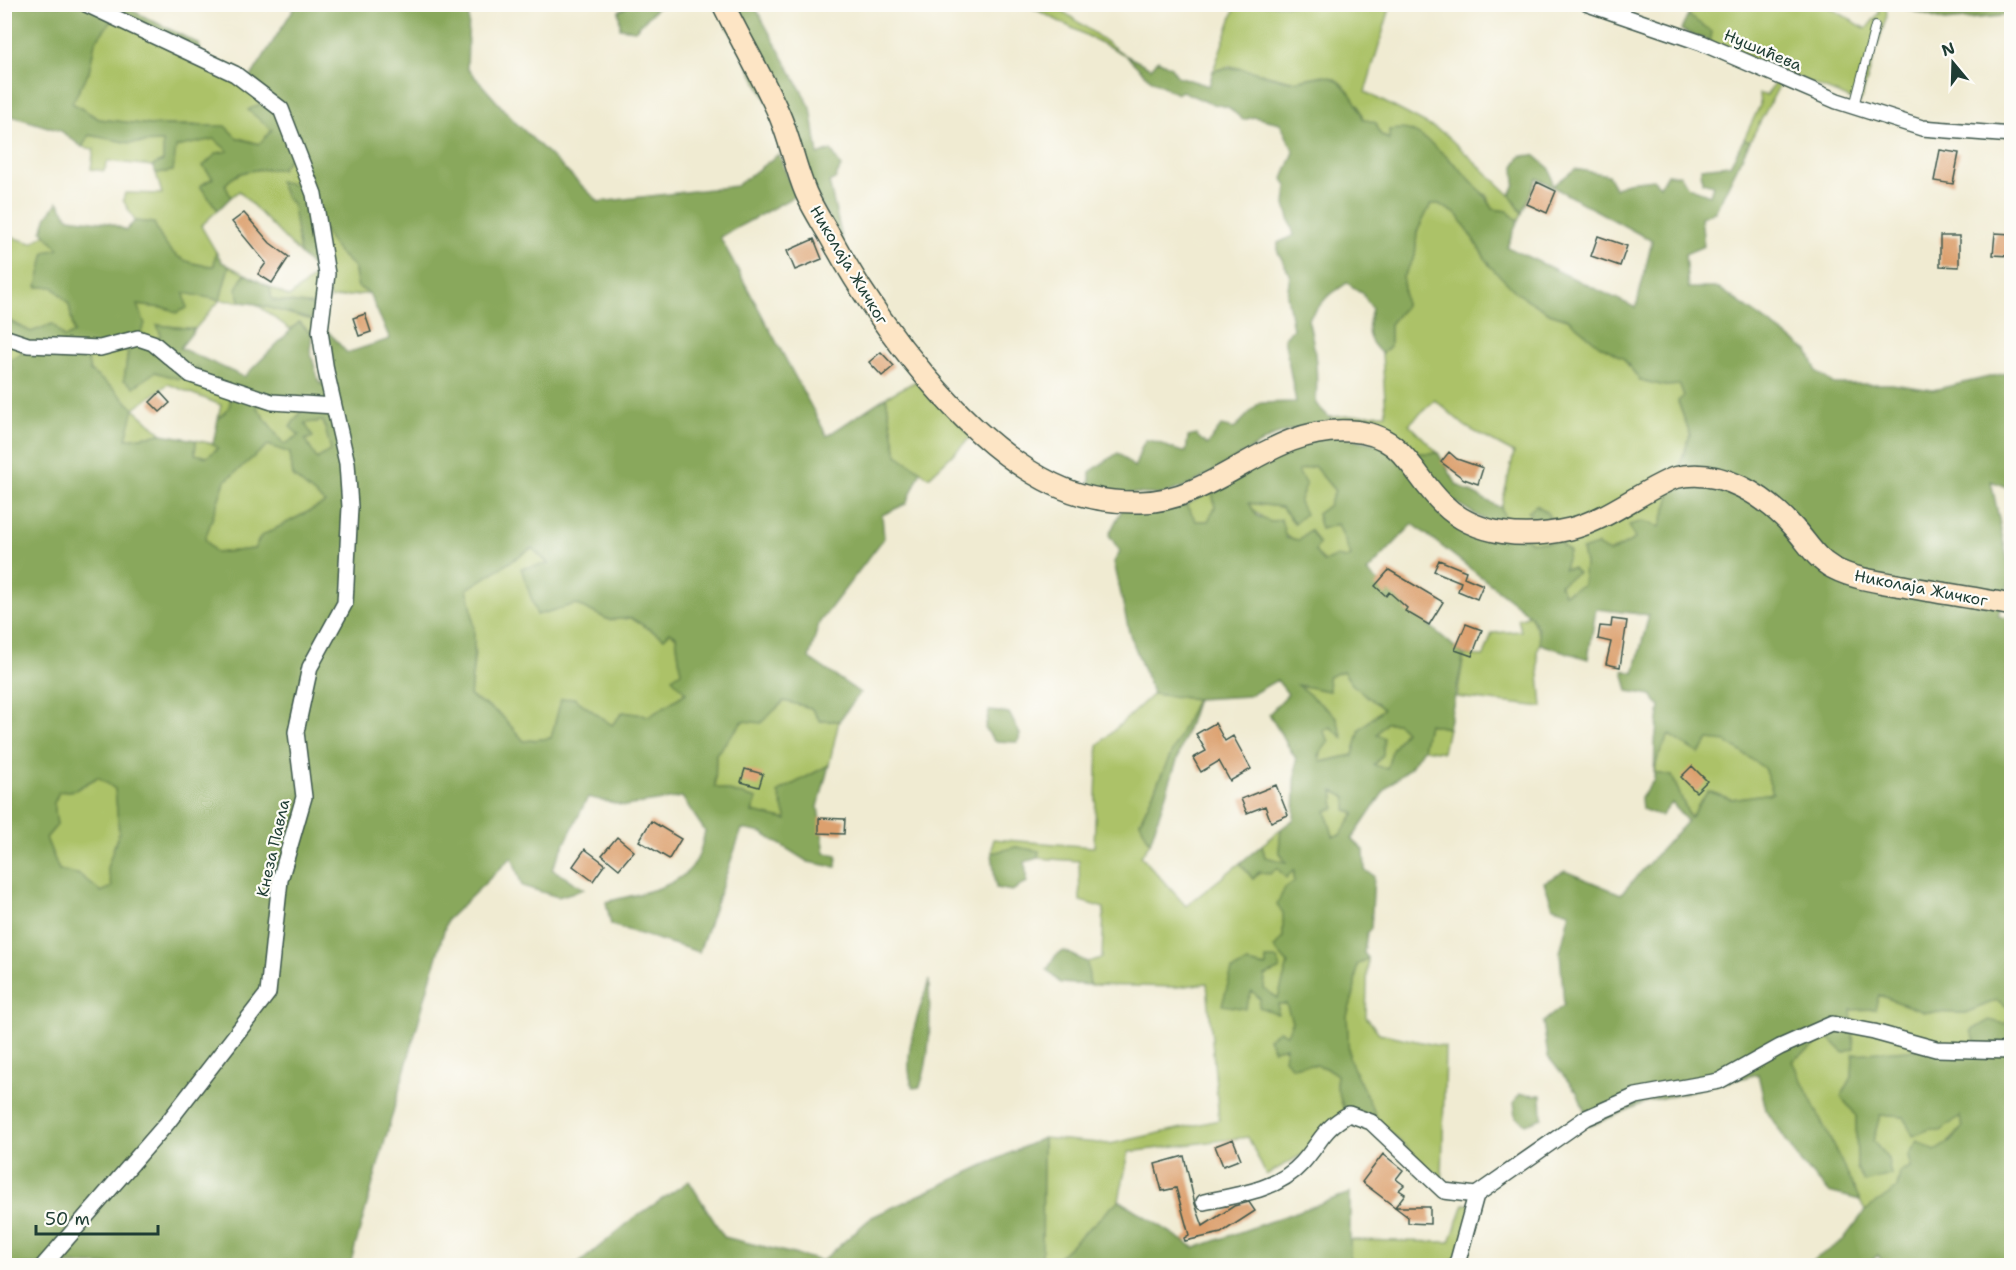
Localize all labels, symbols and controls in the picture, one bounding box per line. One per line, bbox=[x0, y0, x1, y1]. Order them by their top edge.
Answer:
street label: Нушићева bbox=[1721, 24, 1805, 76]
north arrow bbox=[1923, 33, 1983, 93]
text: N bbox=[1939, 37, 1958, 61]
street label: Николаја Жичког bbox=[805, 202, 893, 329]
street label: Николаја Жичког bbox=[1853, 565, 1990, 611]
street label: Кнеза Павла bbox=[252, 797, 294, 899]
scale bar bbox=[36, 1198, 158, 1236]
text: 50 m bbox=[45, 1207, 90, 1231]

